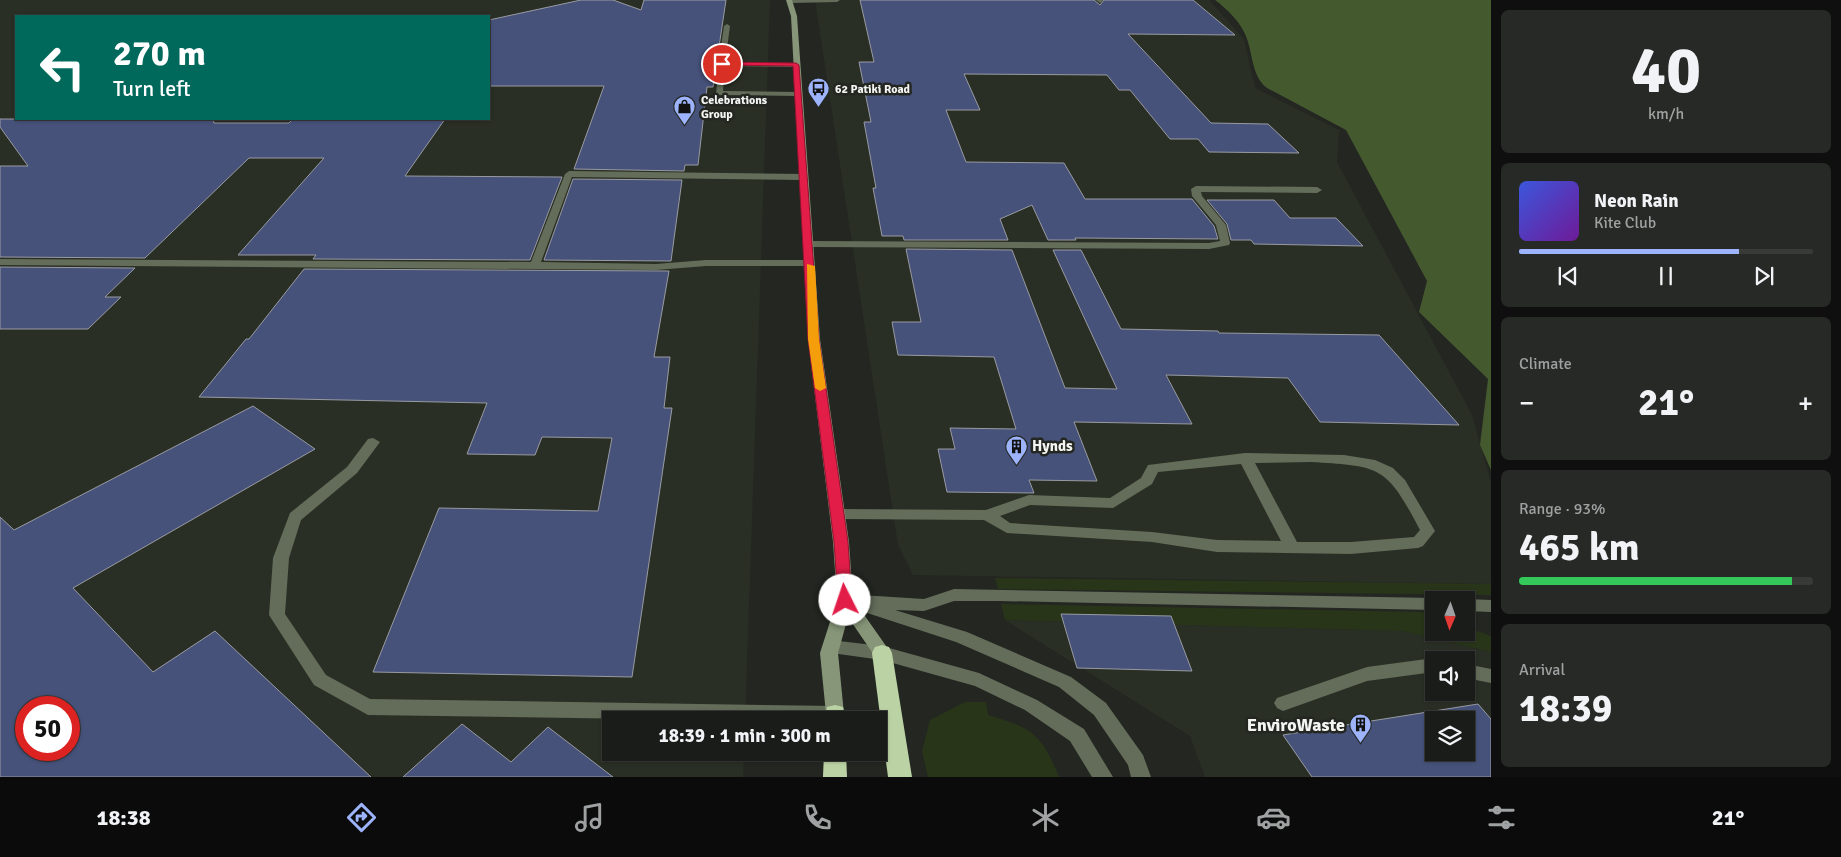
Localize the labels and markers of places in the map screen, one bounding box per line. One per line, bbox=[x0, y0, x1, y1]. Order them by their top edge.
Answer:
pin bbox=[701, 43, 743, 85]
bus stop icon: 62 Patiki Road bbox=[807, 77, 831, 108]
place label: 62 Patiki Road bbox=[835, 82, 911, 97]
place label: Celebrations Group bbox=[701, 93, 768, 122]
shop icon: Celebrations Group bbox=[673, 95, 697, 126]
building icon: Hynds bbox=[1004, 434, 1028, 465]
place label: Hynds bbox=[1032, 437, 1073, 455]
building icon: EnviroWaste bbox=[1349, 713, 1373, 744]
place label: EnviroWaste bbox=[1247, 714, 1345, 736]

